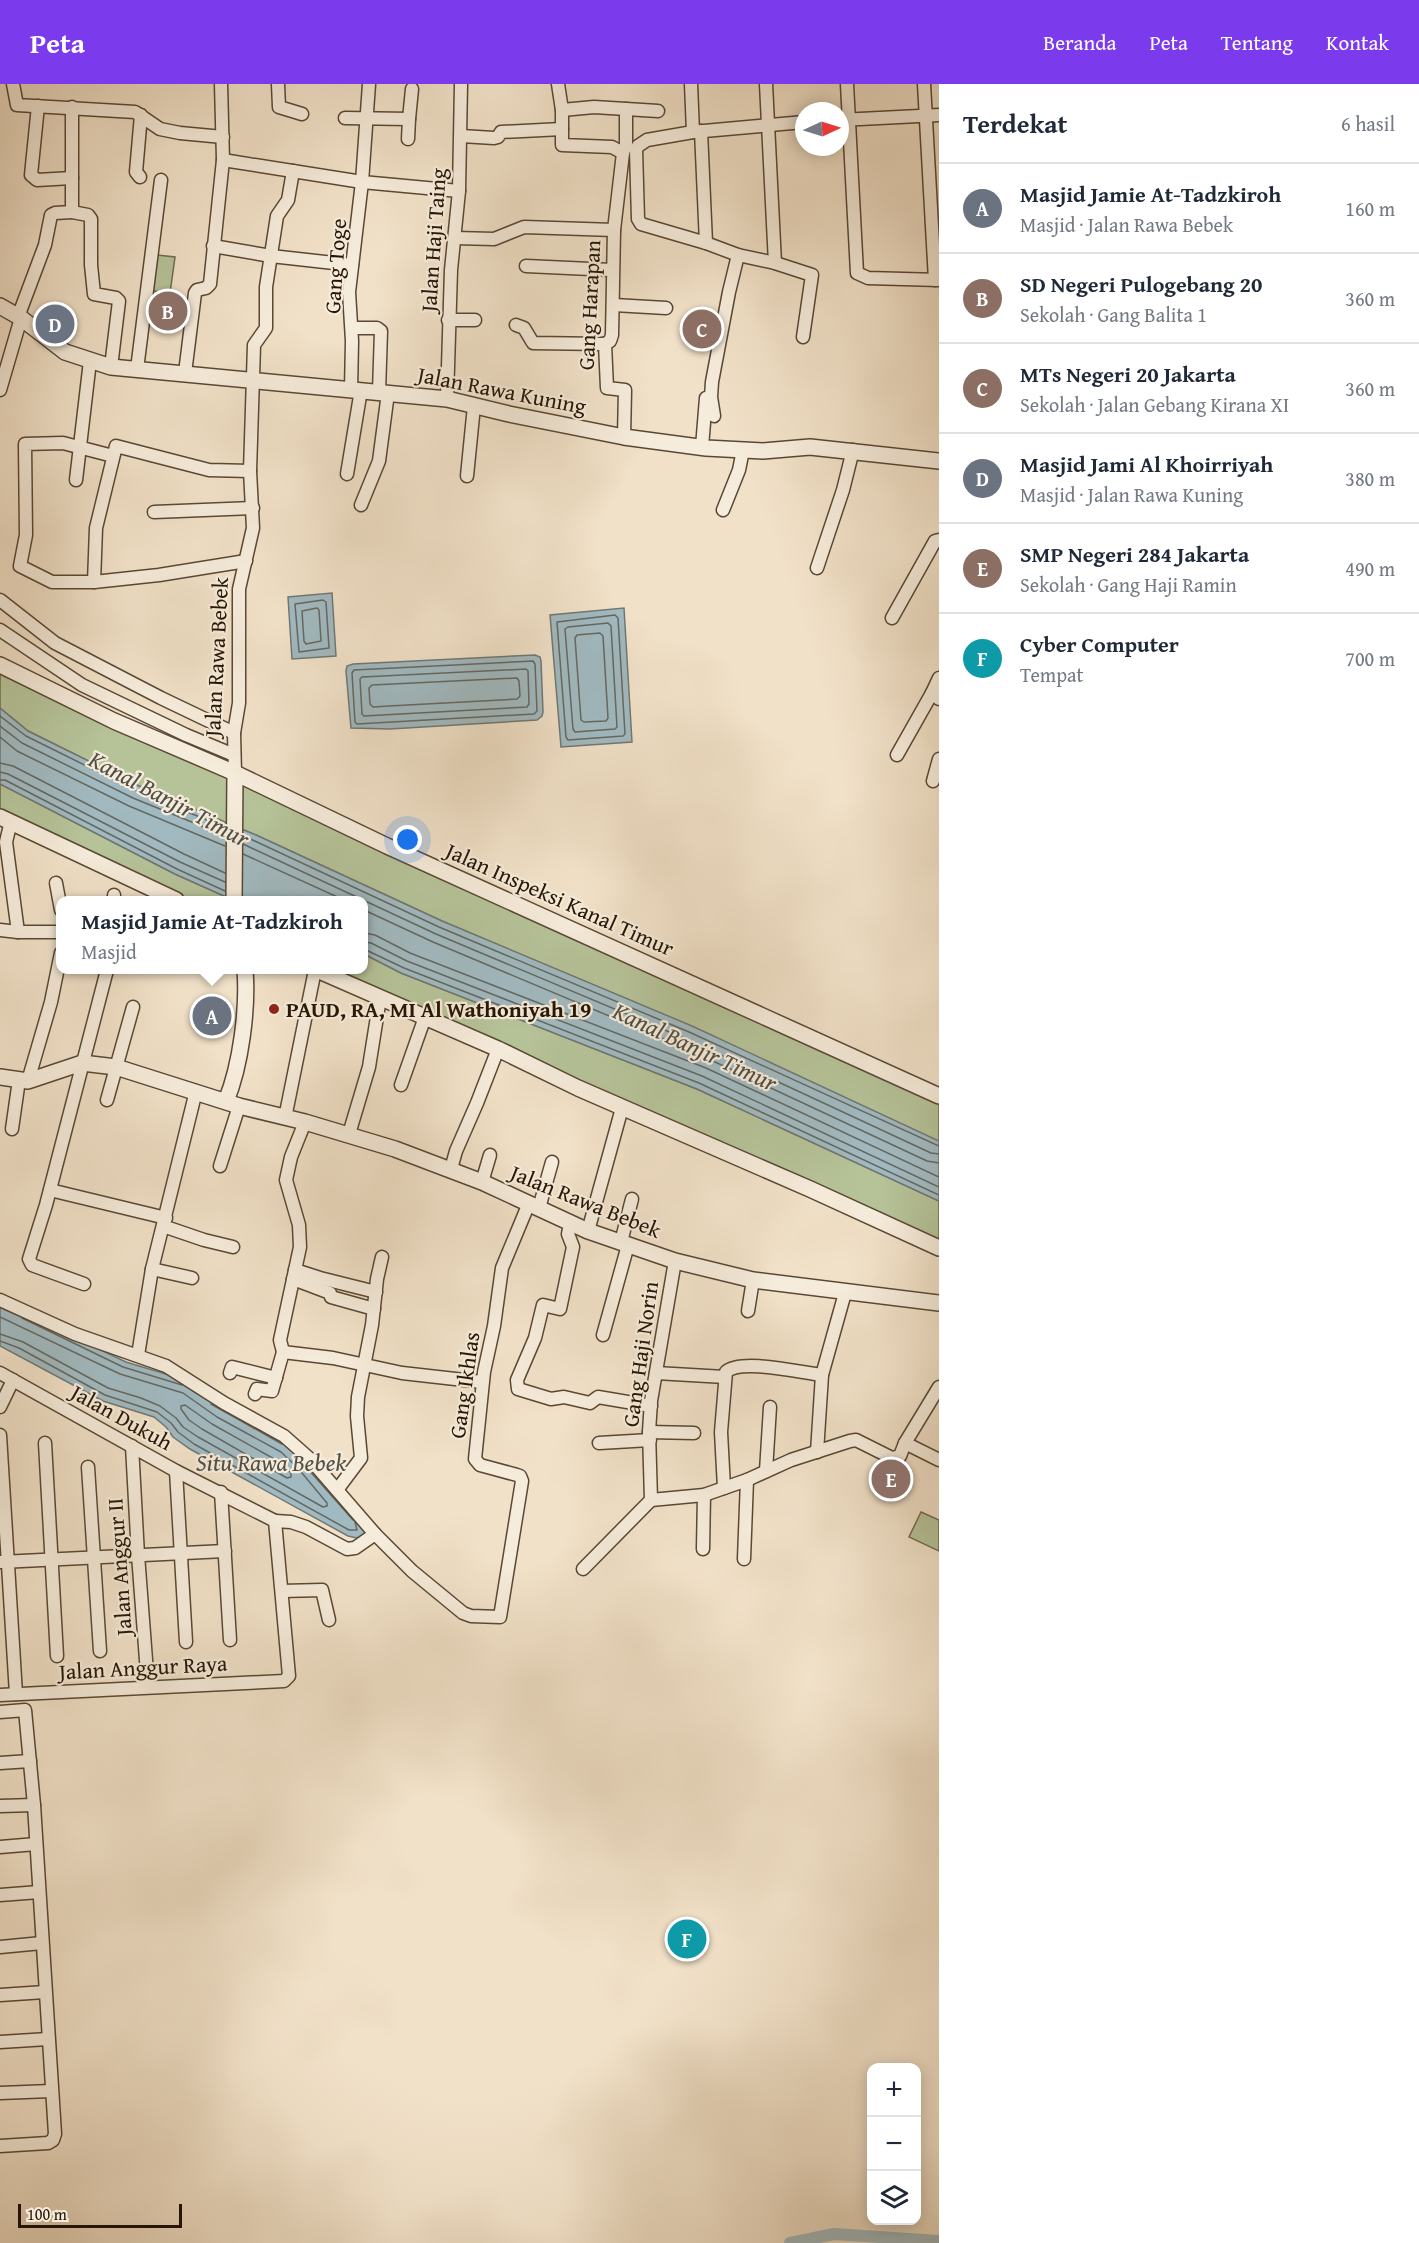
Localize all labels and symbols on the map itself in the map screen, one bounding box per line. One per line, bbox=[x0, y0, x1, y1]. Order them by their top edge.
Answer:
north arrow bbox=[795, 102, 849, 156]
street label: Jalan Haji Taing bbox=[412, 167, 454, 316]
street label: Gang Toge bbox=[316, 217, 354, 315]
street label: Gang Harapan bbox=[570, 238, 608, 371]
pin: B bbox=[148, 288, 188, 334]
pin: D bbox=[36, 302, 74, 346]
pin: C bbox=[682, 306, 722, 352]
street label: Jalan Rawa Kuning bbox=[412, 357, 589, 422]
street label: Jalan Rawa Bebek bbox=[196, 575, 236, 741]
water label: Kanal Banjir Timur bbox=[82, 741, 257, 856]
your location bbox=[393, 825, 422, 854]
street label: Jalan Inspeksi Kanal Timur bbox=[438, 833, 679, 964]
place label: PAUD, RA, MI Al Wathoniyah 19 bbox=[286, 993, 591, 1025]
water label: Kanal Banjir Timur bbox=[607, 993, 784, 1100]
pin: A bbox=[192, 994, 232, 1038]
marker: PAUD, RA, MI Al Wathoniyah 19 bbox=[267, 1002, 281, 1016]
street label: Jalan Rawa Bebek bbox=[503, 1155, 667, 1246]
street label: Gang Haji Norin bbox=[614, 1279, 666, 1429]
street label: Gang Ikhlas bbox=[441, 1330, 487, 1440]
street label: Jalan Dukuh bbox=[63, 1374, 179, 1458]
water label: Situ Rawa Bebek bbox=[196, 1445, 346, 1480]
pin: E bbox=[872, 1456, 910, 1502]
street label: Jalan Anggur II bbox=[98, 1497, 140, 1640]
street label: Jalan Anggur Raya bbox=[55, 1647, 229, 1688]
pin: F bbox=[668, 1916, 706, 1962]
scale bar bbox=[18, 2201, 182, 2228]

